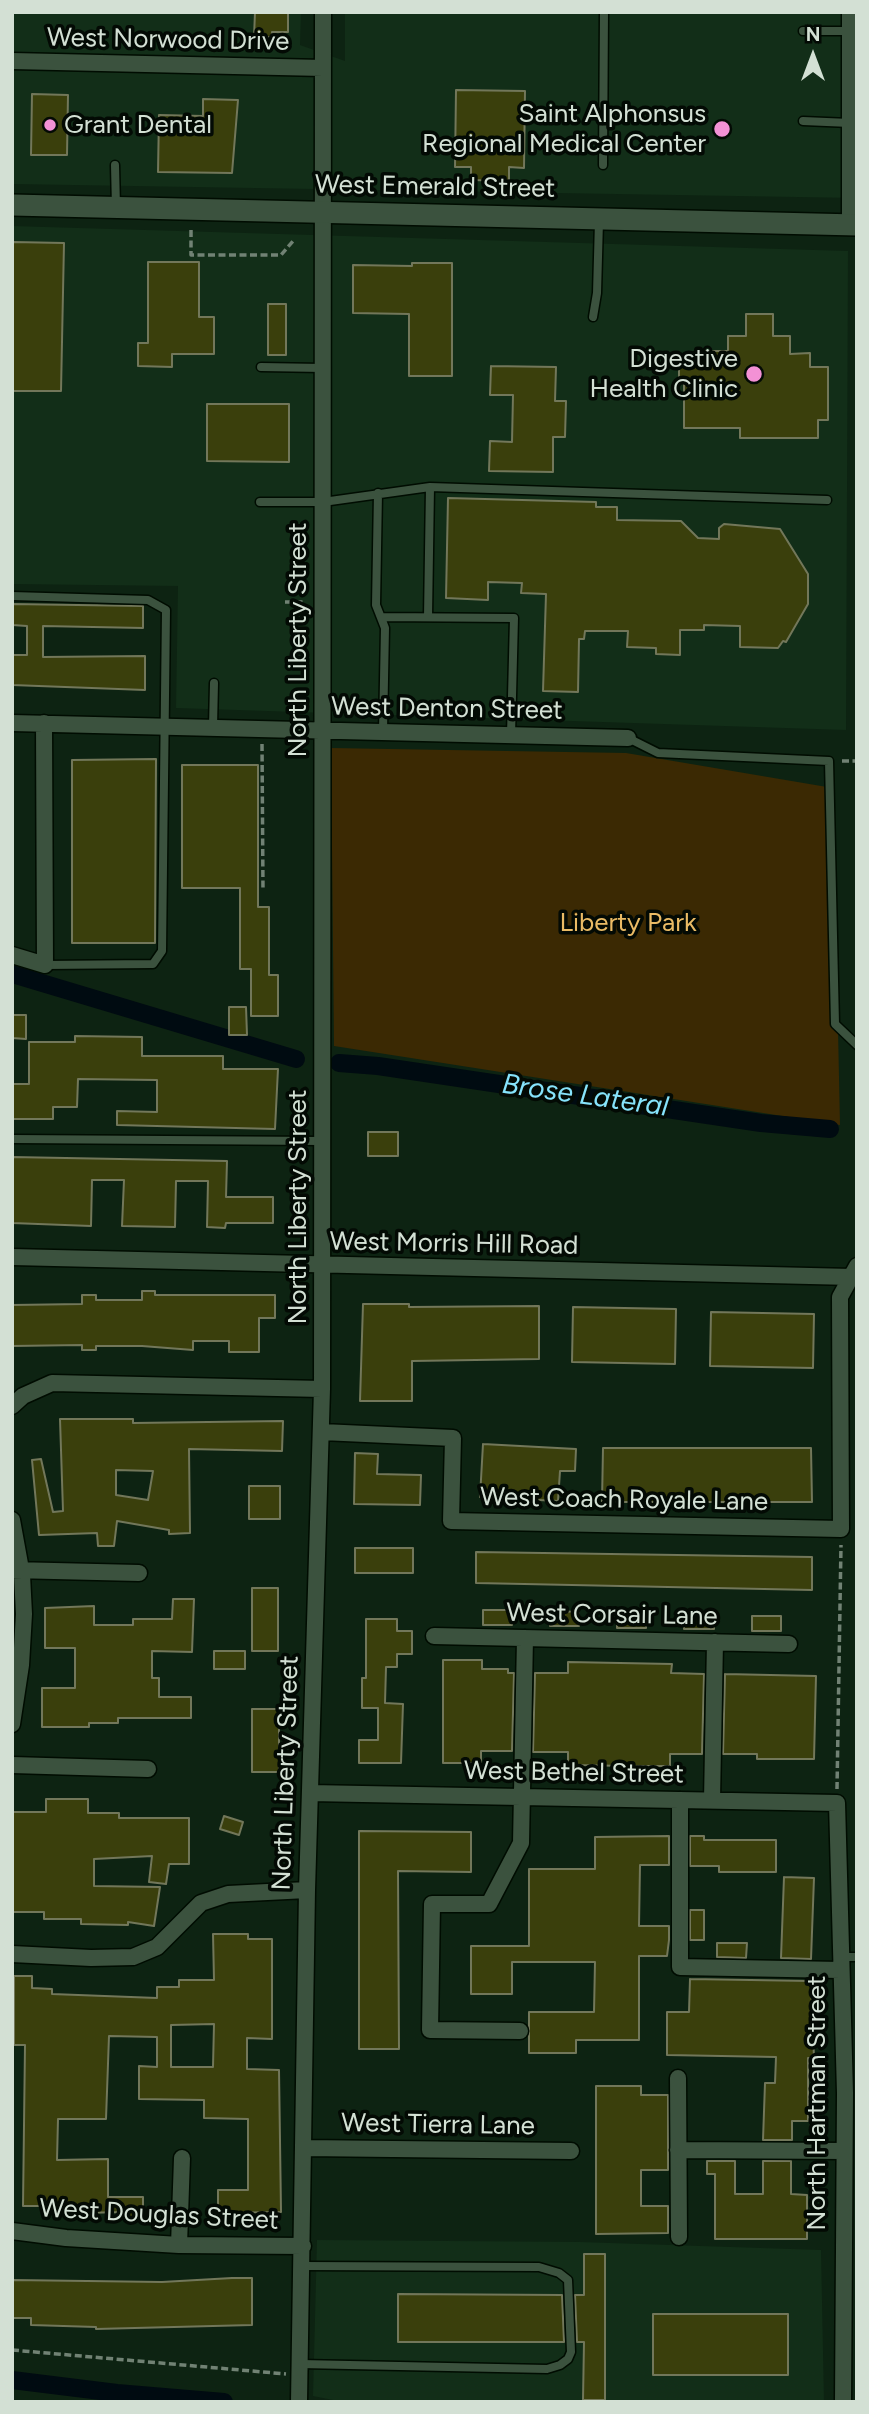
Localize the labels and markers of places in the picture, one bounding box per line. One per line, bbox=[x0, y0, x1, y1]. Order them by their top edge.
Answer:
place label: Saint Alphonsus Regional Medical Center bbox=[422, 98, 706, 160]
place label: Grant Dental bbox=[64, 109, 212, 141]
marker: Grant Dental bbox=[42, 117, 58, 133]
marker: Saint Alphonsus Regional Medical Center bbox=[712, 119, 732, 139]
place label: Digestive Health Clinic bbox=[589, 343, 738, 404]
marker: Digestive Health Clinic bbox=[744, 364, 764, 384]

